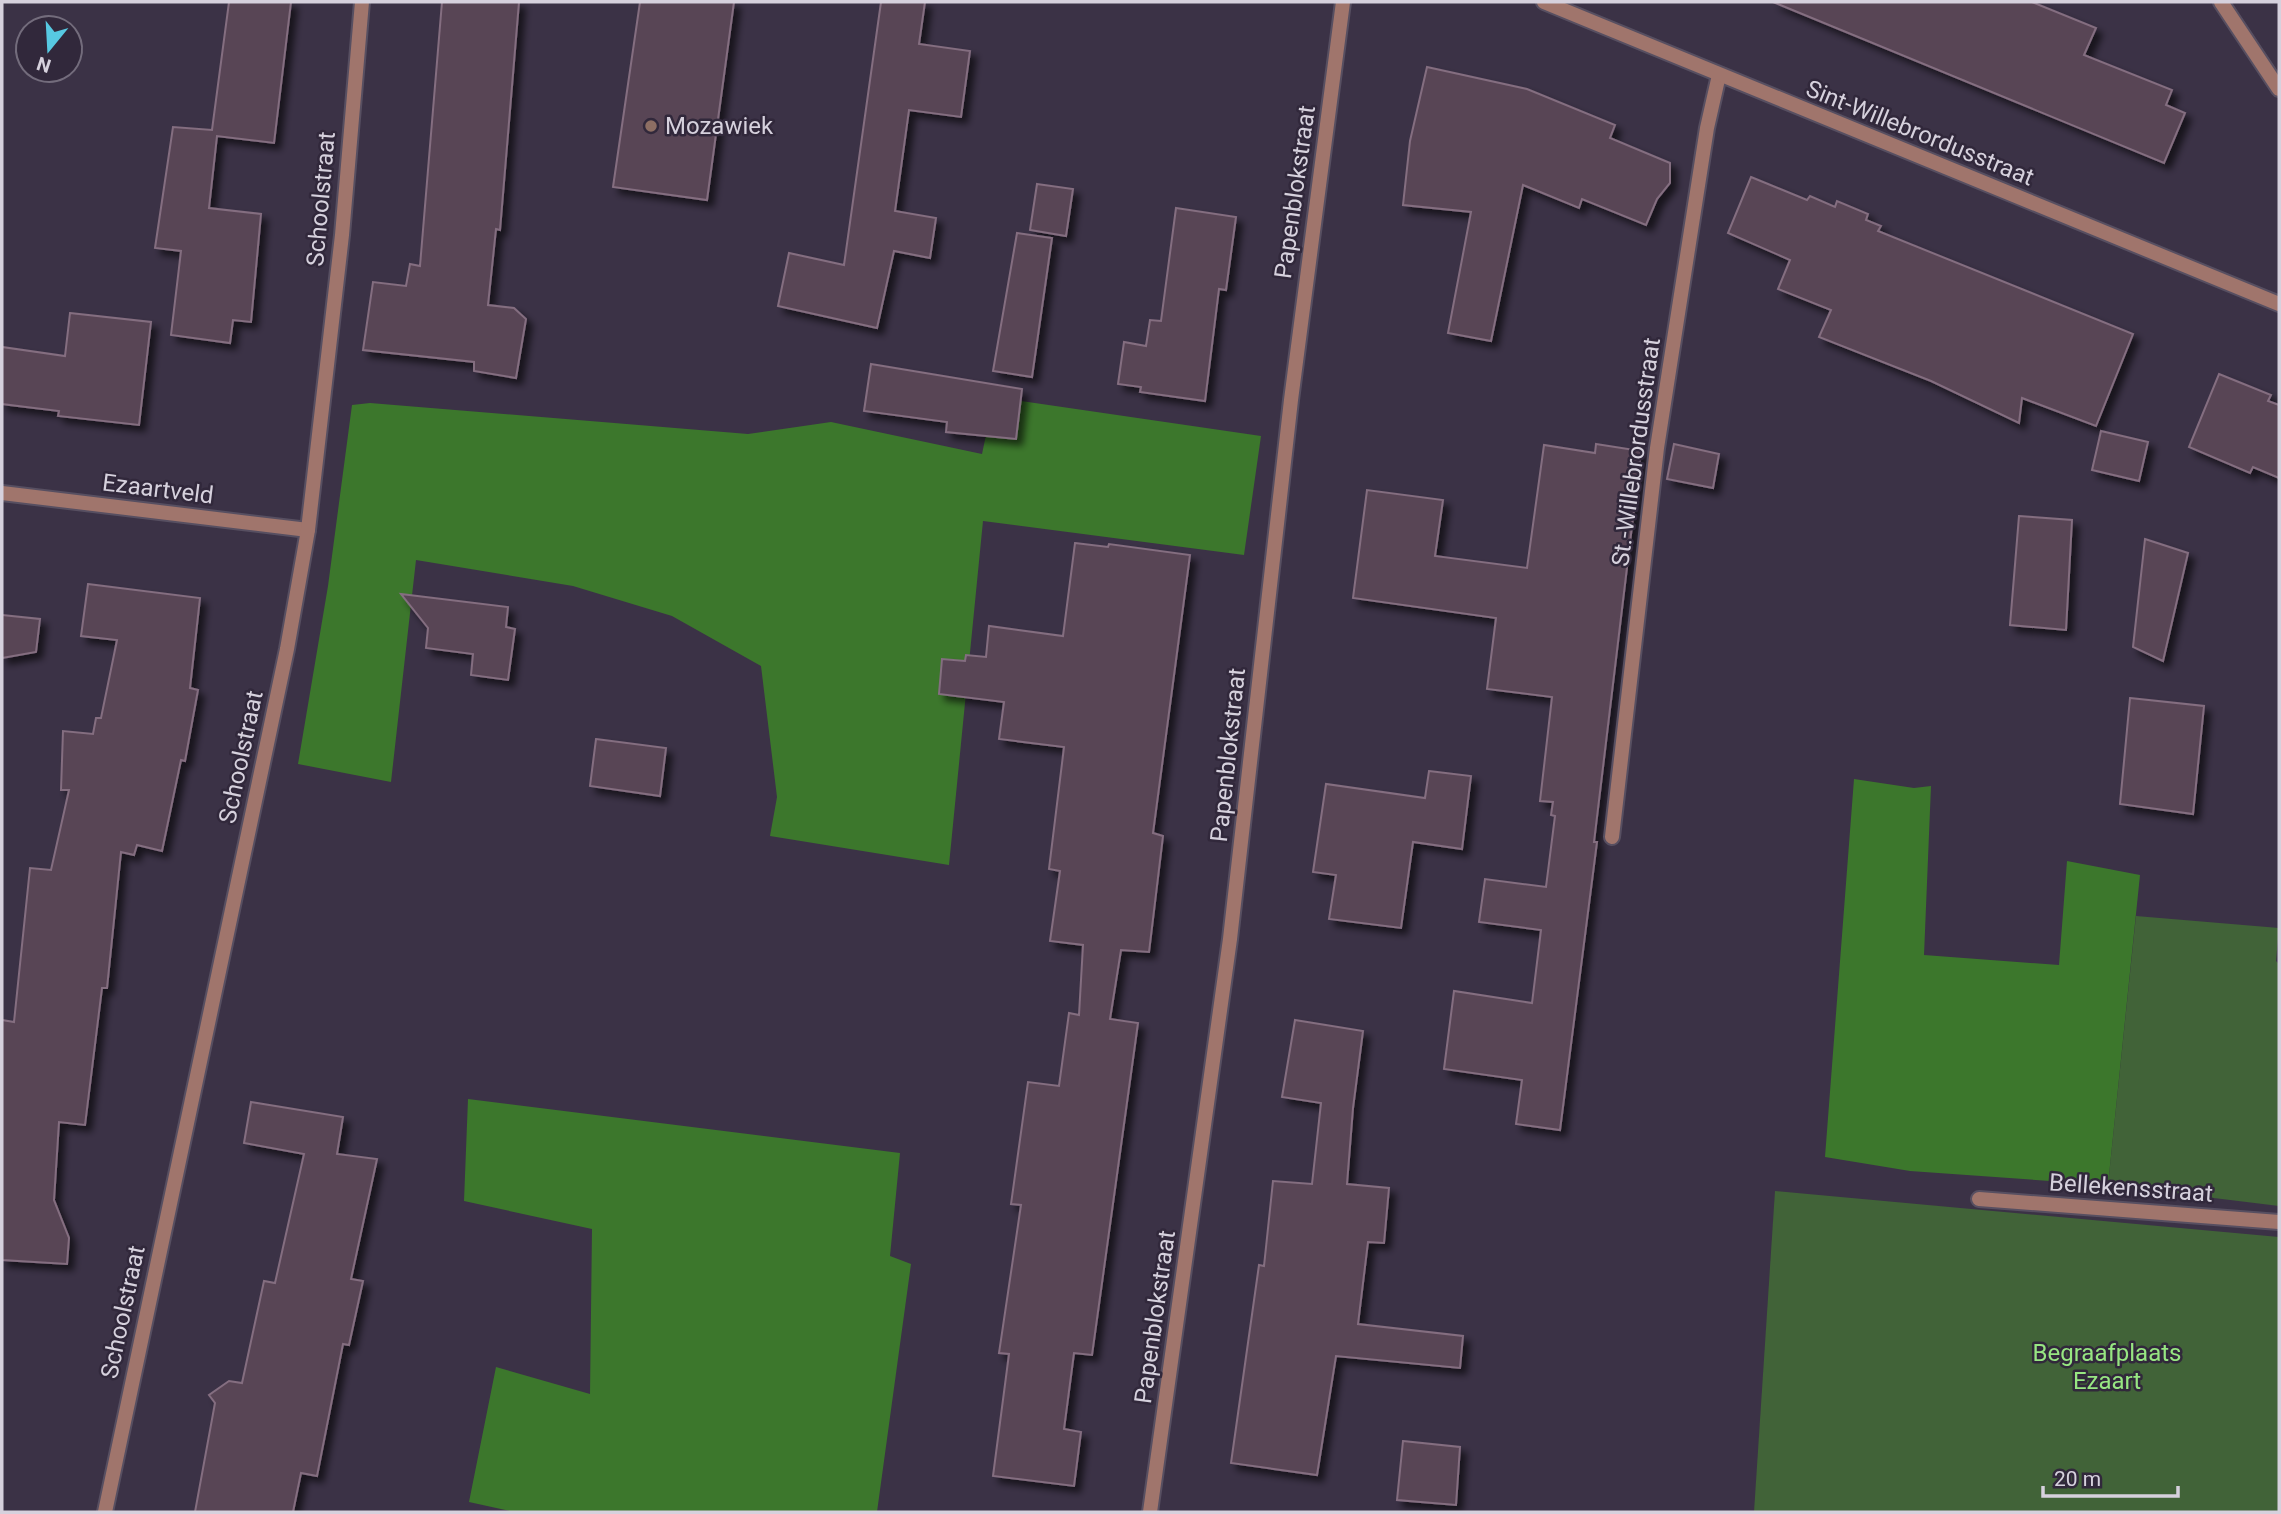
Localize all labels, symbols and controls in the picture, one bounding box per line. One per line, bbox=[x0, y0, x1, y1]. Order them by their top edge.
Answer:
north arrow bbox=[14, 14, 84, 84]
text: N bbox=[34, 52, 54, 78]
street label: Sint-Willebrordusstraat bbox=[1802, 74, 2038, 192]
street label: Papenblokstraat bbox=[1269, 103, 1321, 280]
place label: Mozawiek bbox=[665, 112, 774, 140]
marker: Mozawiek bbox=[643, 118, 659, 134]
street label: Schoolstraat bbox=[301, 130, 341, 268]
street label: St.-Willebrordusstraat bbox=[1606, 336, 1666, 568]
street label: Ezaartveld bbox=[101, 468, 215, 510]
street label: Papenblokstraat bbox=[1205, 667, 1251, 843]
street label: Schoolstraat bbox=[213, 688, 269, 826]
street label: Bellekensstraat bbox=[2048, 1168, 2214, 1208]
street label: Papenblokstraat bbox=[1129, 1228, 1181, 1405]
street label: Schoolstraat bbox=[95, 1243, 151, 1381]
park label: Begraafplaats Ezaart bbox=[2033, 1339, 2181, 1395]
scale bar bbox=[2043, 1454, 2178, 1498]
text: 20 m bbox=[2054, 1467, 2101, 1491]

